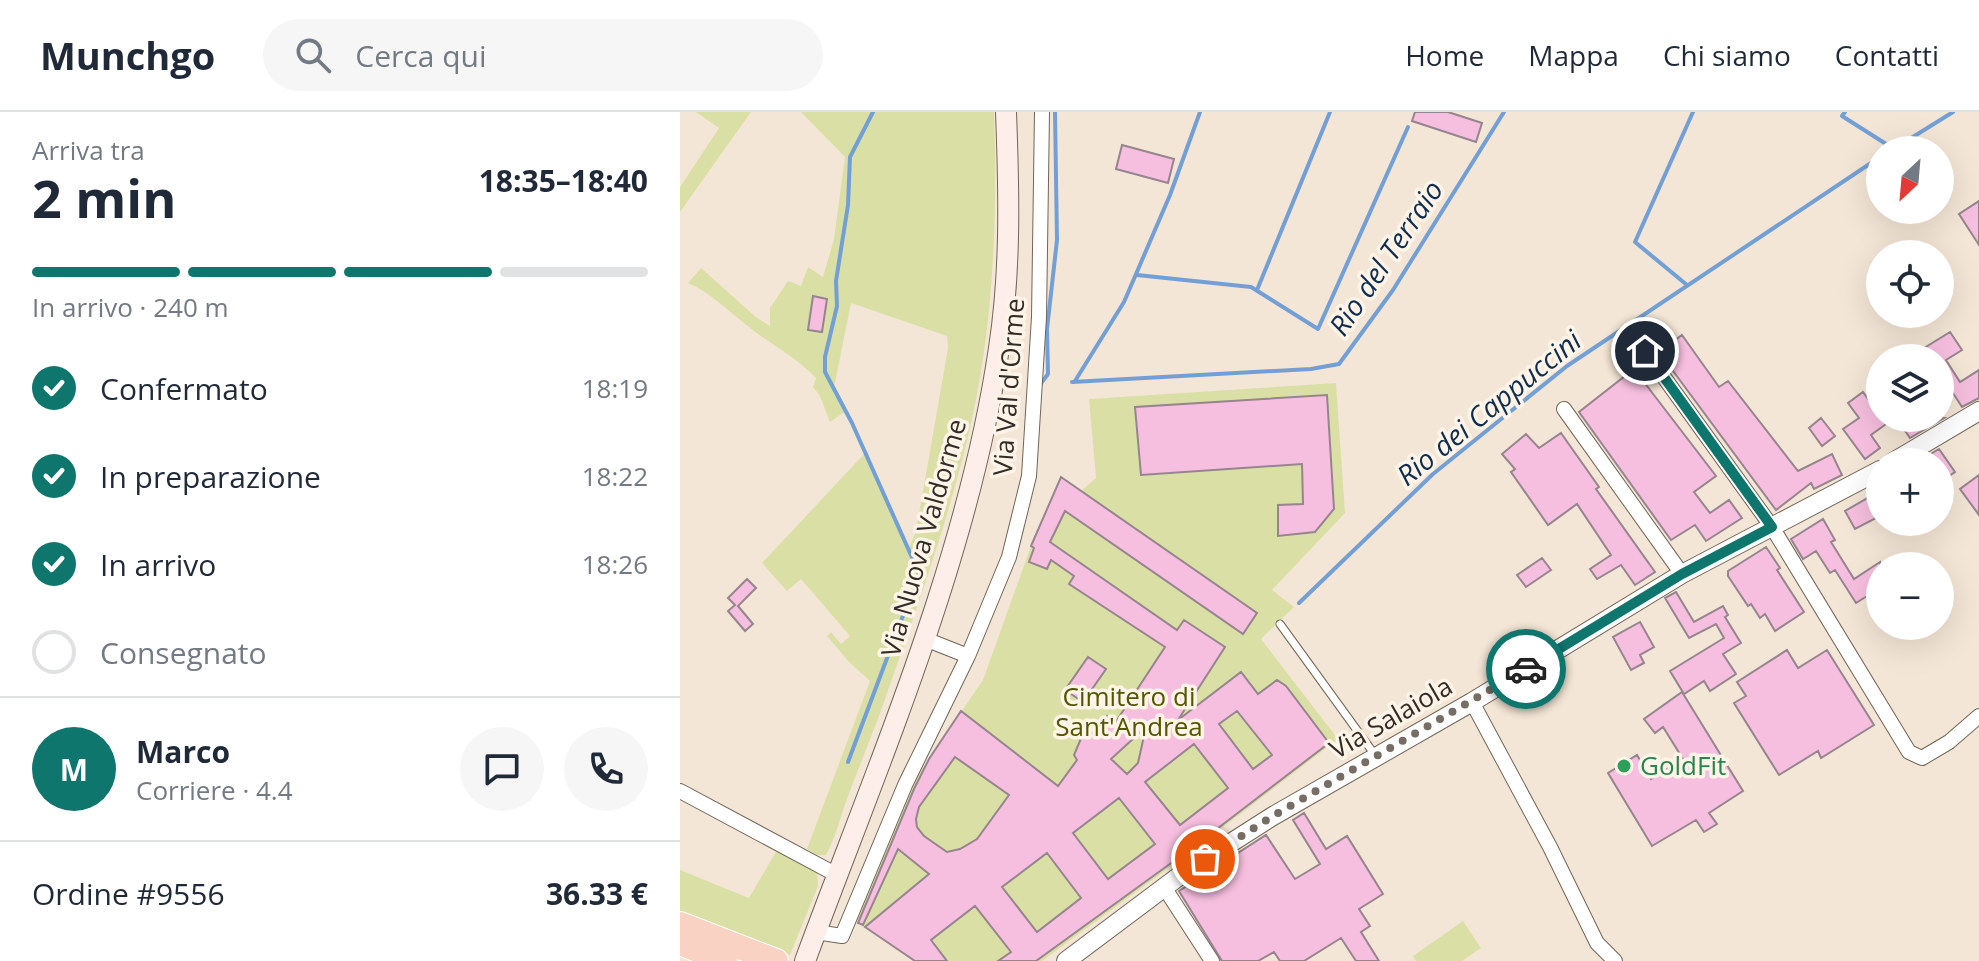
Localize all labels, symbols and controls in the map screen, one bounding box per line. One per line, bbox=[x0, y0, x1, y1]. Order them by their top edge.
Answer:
search box bbox=[263, 19, 823, 91]
text: Munchgo bbox=[40, 29, 215, 81]
icon: search bbox=[291, 33, 335, 77]
text: Cerca qui bbox=[355, 35, 486, 76]
text: Home bbox=[1405, 36, 1484, 74]
text: Mappa bbox=[1528, 36, 1619, 74]
text: Chi siamo bbox=[1663, 36, 1791, 74]
text: Contatti bbox=[1835, 36, 1939, 74]
text: Arriva tra bbox=[32, 132, 145, 168]
north arrow bbox=[1866, 136, 1954, 224]
map controls bbox=[1866, 136, 1954, 640]
text: 18:35–18:40 bbox=[479, 160, 648, 201]
text: 2 min bbox=[32, 162, 176, 233]
water label: Rio del Terraio bbox=[1319, 173, 1451, 342]
button: locate bbox=[1866, 240, 1954, 328]
text: In arrivo · 240 m bbox=[32, 289, 229, 325]
street label: Via Val d'Orme bbox=[984, 297, 1032, 477]
pin bbox=[1611, 317, 1679, 385]
water label: Rio dei Cappuccini bbox=[1388, 320, 1589, 493]
icon: home bbox=[1623, 329, 1667, 373]
button: layers bbox=[1866, 344, 1954, 432]
icon: check bbox=[32, 366, 76, 410]
text: Confermato bbox=[100, 368, 268, 409]
text: 18:19 bbox=[582, 370, 648, 406]
street label: Via Nuova Valdorme bbox=[872, 415, 974, 661]
button: + bbox=[1866, 448, 1954, 536]
icon: check bbox=[32, 454, 76, 498]
text: In preparazione bbox=[100, 456, 321, 497]
text: 18:22 bbox=[582, 458, 648, 494]
icon: check bbox=[32, 542, 76, 586]
text: In arrivo bbox=[100, 544, 216, 585]
text: 18:26 bbox=[582, 546, 648, 582]
button: − bbox=[1866, 552, 1954, 640]
courier bbox=[1486, 629, 1566, 709]
text: Consegnato bbox=[100, 632, 267, 673]
icon: car bbox=[1504, 647, 1548, 691]
street label: Via Salaiola bbox=[1323, 667, 1458, 767]
park label: Cimitero di Sant'Andrea bbox=[1055, 678, 1203, 744]
button: chat bbox=[460, 727, 544, 811]
button: phone bbox=[564, 727, 648, 811]
text: Marco bbox=[136, 731, 230, 772]
place label: GoldFit bbox=[1640, 747, 1726, 783]
text: M bbox=[60, 749, 88, 790]
marker: GoldFit bbox=[1615, 757, 1633, 775]
text: Corriere · 4.4 bbox=[136, 772, 293, 808]
pin bbox=[1171, 825, 1239, 893]
icon: bag bbox=[1183, 837, 1227, 881]
text: Ordine #9556 bbox=[32, 873, 225, 914]
text: 36.33 € bbox=[546, 873, 648, 914]

